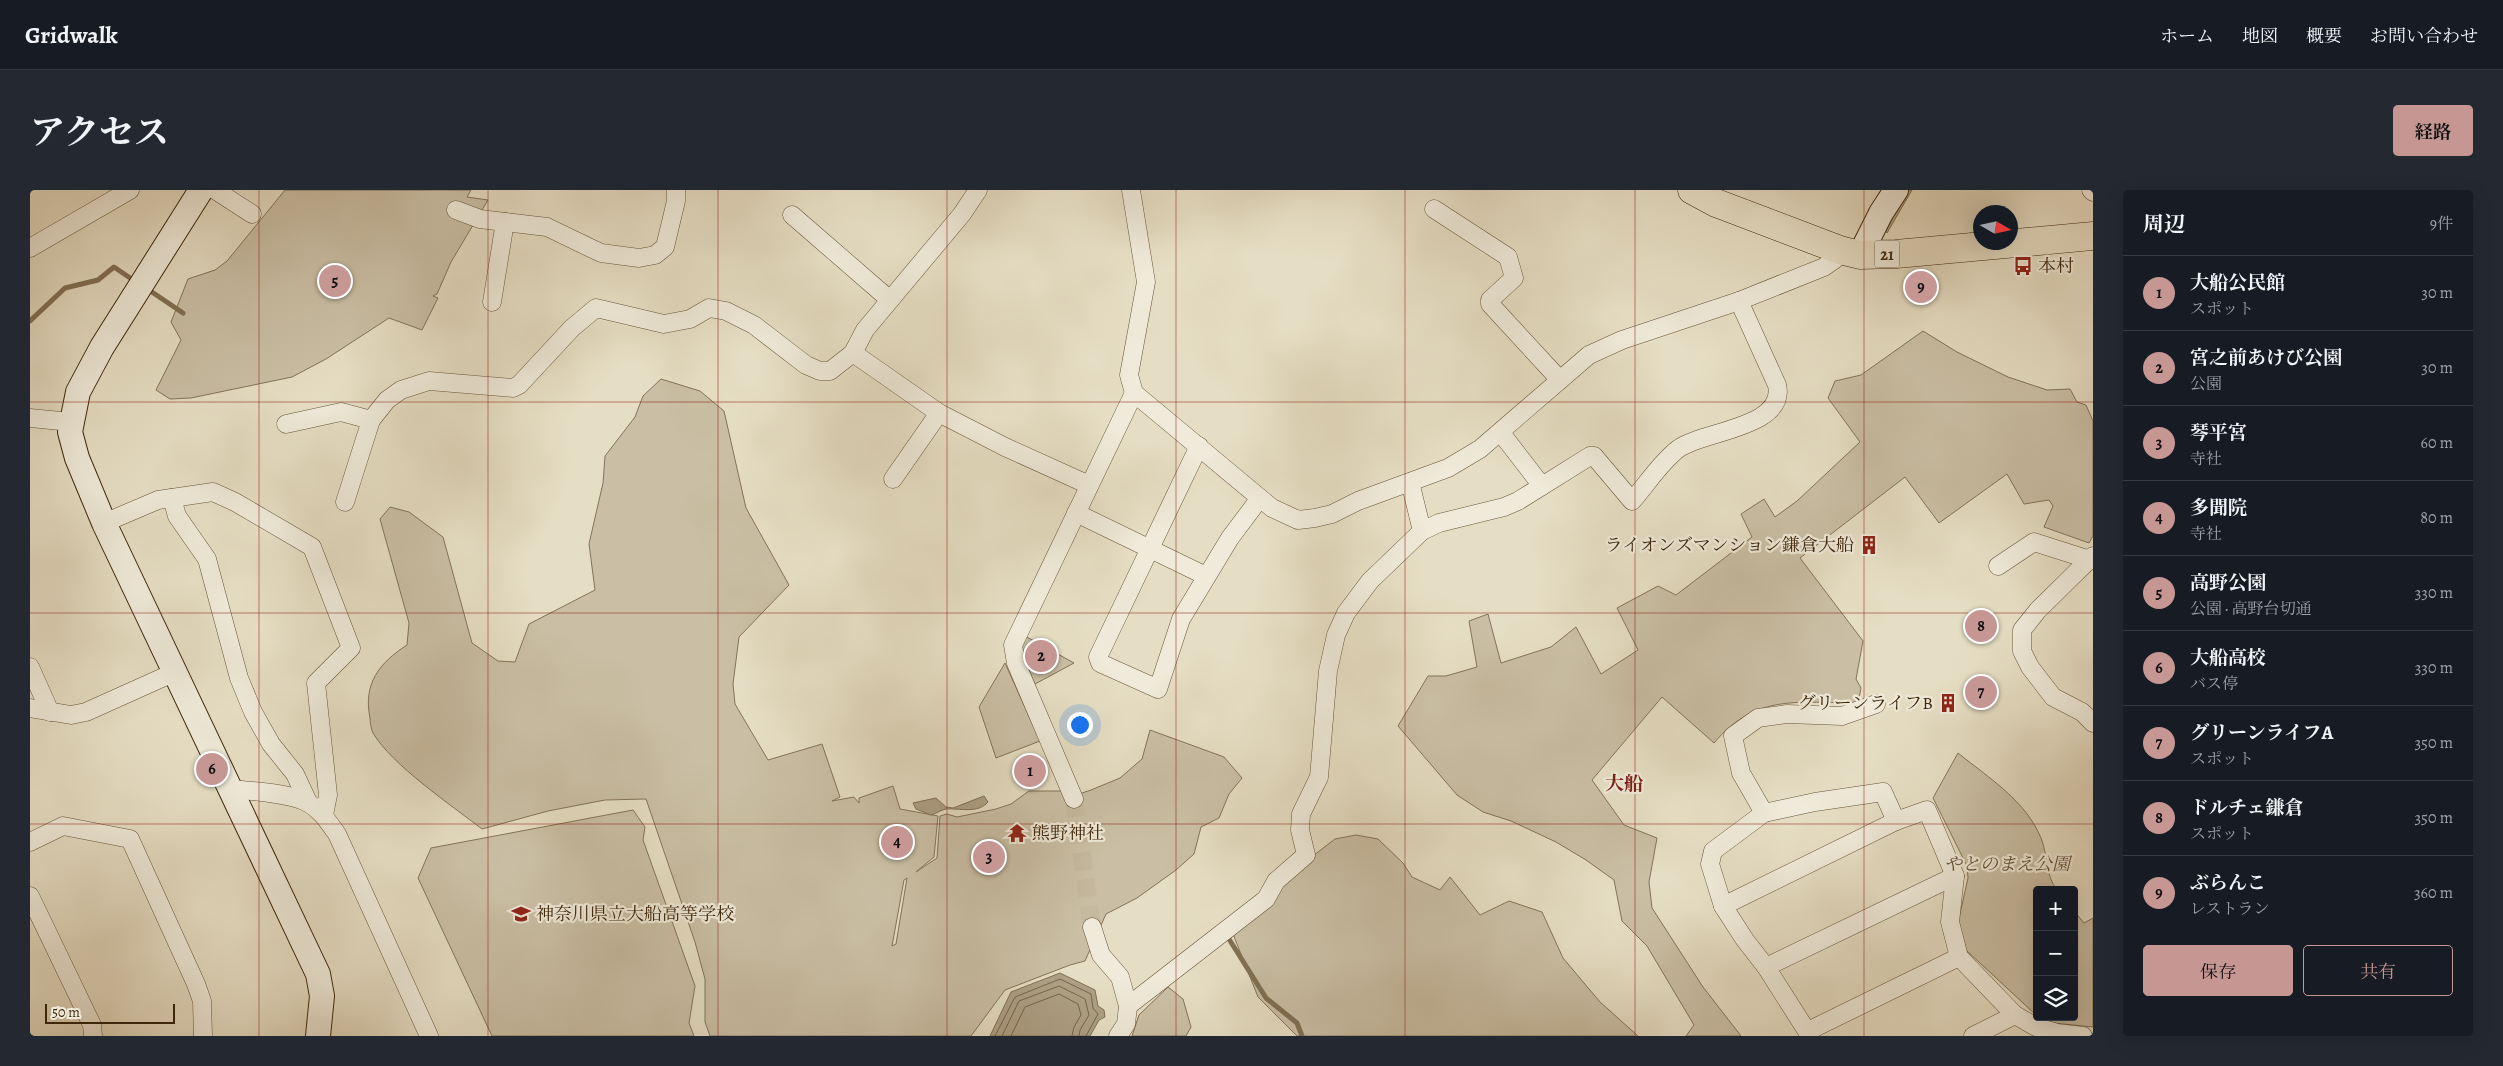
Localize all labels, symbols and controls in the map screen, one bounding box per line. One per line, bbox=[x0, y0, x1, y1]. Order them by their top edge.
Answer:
text: Gridwalk bbox=[25, 19, 118, 51]
text: ホーム bbox=[2160, 24, 2214, 48]
text: 地図 bbox=[2242, 24, 2278, 48]
text: 概要 bbox=[2306, 24, 2342, 48]
text: お問い合わせ bbox=[2370, 24, 2478, 48]
button: 経路 bbox=[2393, 105, 2473, 156]
text: アクセス bbox=[30, 108, 169, 156]
north arrow bbox=[1973, 205, 2018, 250]
text: 周辺 bbox=[2143, 210, 2185, 238]
text: 9件 bbox=[2430, 213, 2453, 235]
road number: 21 bbox=[1874, 241, 1900, 268]
place label: 本村 bbox=[2038, 254, 2074, 278]
bus stop icon: 本村 bbox=[2012, 255, 2034, 277]
pin: 5 bbox=[319, 262, 351, 300]
pin: 9 bbox=[1905, 268, 1937, 306]
text: 大船公民館 bbox=[2190, 270, 2285, 296]
text: 1 bbox=[2156, 282, 2162, 304]
text: 30 m bbox=[2421, 282, 2453, 304]
text: スポット bbox=[2190, 298, 2254, 320]
text: 宮之前あけび公園 bbox=[2190, 345, 2342, 371]
text: 2 bbox=[2155, 357, 2163, 379]
text: 30 m bbox=[2421, 357, 2453, 379]
text: 公園 bbox=[2190, 373, 2222, 395]
text: 琴平宮 bbox=[2190, 420, 2247, 446]
text: 3 bbox=[2156, 432, 2162, 454]
text: 60 m bbox=[2421, 432, 2453, 454]
text: 寺社 bbox=[2190, 448, 2222, 470]
text: 多聞院 bbox=[2190, 495, 2247, 521]
text: 4 bbox=[2155, 507, 2163, 529]
text: 80 m bbox=[2420, 507, 2453, 529]
text: 寺社 bbox=[2190, 523, 2222, 545]
place label: ライオンズマンション鎌倉大船 bbox=[1605, 533, 1854, 557]
building icon: ライオンズマンション鎌倉大船 bbox=[1858, 534, 1880, 556]
text: 高野公園 bbox=[2190, 570, 2266, 596]
text: 5 bbox=[2156, 582, 2162, 604]
text: 330 m bbox=[2415, 582, 2453, 604]
text: 公園 · 高野台切通 bbox=[2190, 598, 2312, 620]
pin: 8 bbox=[1965, 607, 1997, 645]
pin: 2 bbox=[1025, 637, 1057, 675]
text: 大船高校 bbox=[2190, 645, 2266, 671]
text: 6 bbox=[2155, 657, 2163, 679]
text: 330 m bbox=[2415, 657, 2453, 679]
pin: 7 bbox=[1965, 673, 1997, 711]
text: バス停 bbox=[2190, 673, 2238, 695]
place label: グリーンライフB bbox=[1798, 691, 1933, 715]
building icon: グリーンライフB bbox=[1937, 692, 1959, 714]
your location bbox=[1067, 712, 1093, 738]
text: グリーンライフA bbox=[2190, 720, 2333, 746]
text: 7 bbox=[2156, 732, 2162, 754]
text: 350 m bbox=[2414, 732, 2453, 754]
text: スポット bbox=[2190, 748, 2254, 770]
pin: 6 bbox=[196, 750, 228, 788]
pin: 1 bbox=[1014, 752, 1046, 790]
district label: 大船 bbox=[1605, 771, 1643, 797]
text: ドルチェ鎌倉 bbox=[2190, 795, 2303, 821]
text: 8 bbox=[2155, 807, 2163, 829]
text: 350 m bbox=[2414, 807, 2453, 829]
place label: 熊野神社 bbox=[1032, 821, 1104, 845]
temple icon: 熊野神社 bbox=[1006, 822, 1028, 844]
pin: 4 bbox=[881, 823, 913, 861]
text: スポット bbox=[2190, 823, 2254, 845]
pin: 3 bbox=[973, 838, 1005, 876]
park label: やとのまえ公園 bbox=[1944, 852, 2073, 876]
text: ぶらんこ bbox=[2190, 870, 2266, 896]
text: 9 bbox=[2155, 882, 2163, 904]
text: 360 m bbox=[2414, 882, 2453, 904]
map controls bbox=[2033, 886, 2078, 1021]
button: + bbox=[2033, 886, 2078, 931]
text: レストラン bbox=[2190, 898, 2270, 920]
place label: 神奈川県立大船高等学校 bbox=[536, 902, 734, 926]
school or university icon: 神奈川県立大船高等学校 bbox=[510, 903, 532, 925]
button: − bbox=[2033, 931, 2078, 976]
button: 保存 bbox=[2143, 945, 2293, 996]
button: 共有 bbox=[2303, 945, 2453, 996]
button: layers bbox=[2033, 976, 2078, 1021]
scale bar bbox=[45, 1001, 175, 1024]
text: 50 m bbox=[52, 1003, 80, 1022]

